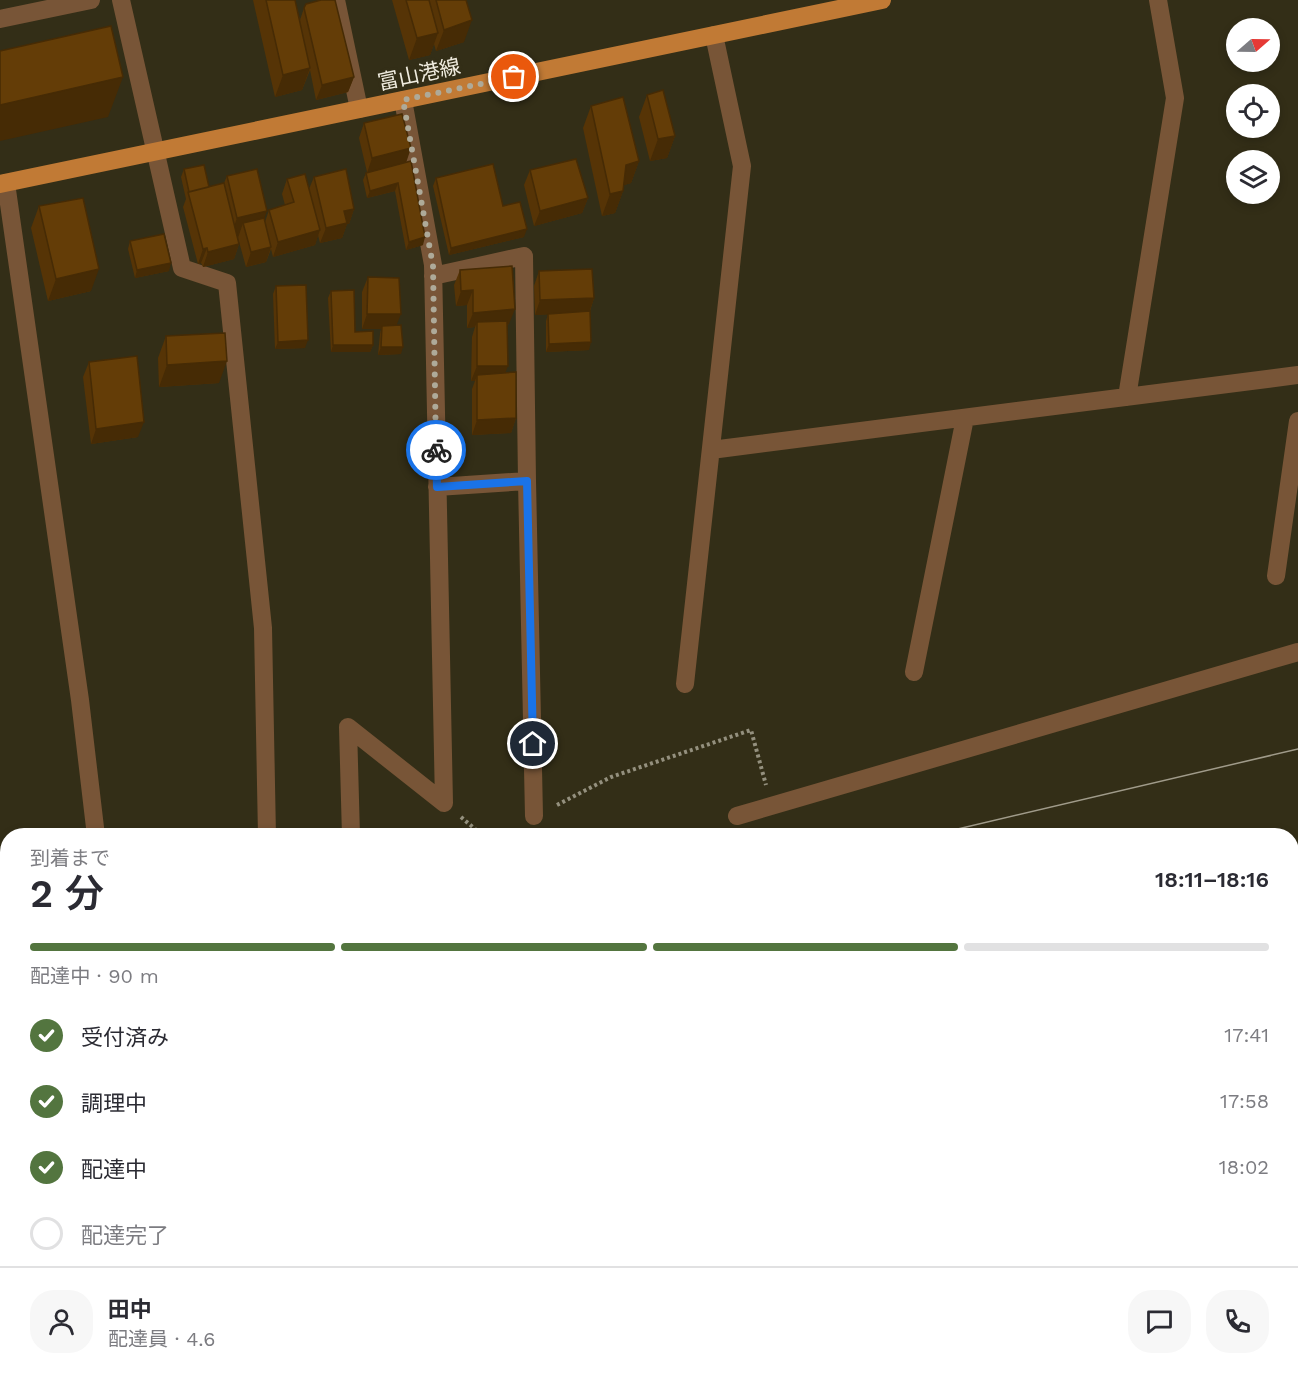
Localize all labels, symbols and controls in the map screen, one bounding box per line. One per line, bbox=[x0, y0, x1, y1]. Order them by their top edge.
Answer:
north arrow bbox=[1226, 18, 1280, 72]
map controls bbox=[1226, 18, 1280, 204]
pin bbox=[488, 51, 539, 102]
street label: 富山港線 bbox=[375, 53, 463, 95]
icon: bag bbox=[497, 60, 530, 93]
button: locate bbox=[1226, 84, 1280, 138]
button: layers bbox=[1226, 150, 1280, 204]
courier bbox=[406, 420, 466, 480]
icon: bike bbox=[420, 434, 453, 467]
pin bbox=[507, 718, 558, 769]
icon: home bbox=[516, 727, 549, 760]
text: 到着まで bbox=[30, 846, 110, 870]
text: 18:11–18:16 bbox=[1155, 867, 1269, 892]
text: 2 分 bbox=[30, 871, 104, 916]
text: 配達中 · 90 m bbox=[30, 964, 159, 988]
icon: check bbox=[30, 1019, 63, 1052]
text: 17:41 bbox=[1224, 1023, 1269, 1047]
text: 受付済み bbox=[81, 1025, 169, 1050]
icon: check bbox=[30, 1085, 63, 1118]
text: 17:58 bbox=[1220, 1089, 1269, 1113]
text: 調理中 bbox=[81, 1091, 147, 1116]
icon: check bbox=[30, 1151, 63, 1184]
text: 18:02 bbox=[1219, 1155, 1269, 1179]
text: 配達中 bbox=[81, 1157, 147, 1182]
text: 配達完了 bbox=[81, 1223, 169, 1248]
button: person bbox=[30, 1290, 93, 1353]
button: chat bbox=[1128, 1290, 1191, 1353]
button: phone bbox=[1206, 1290, 1269, 1353]
text: 田中 bbox=[108, 1297, 152, 1322]
text: 配達員 · 4.6 bbox=[108, 1327, 215, 1351]

